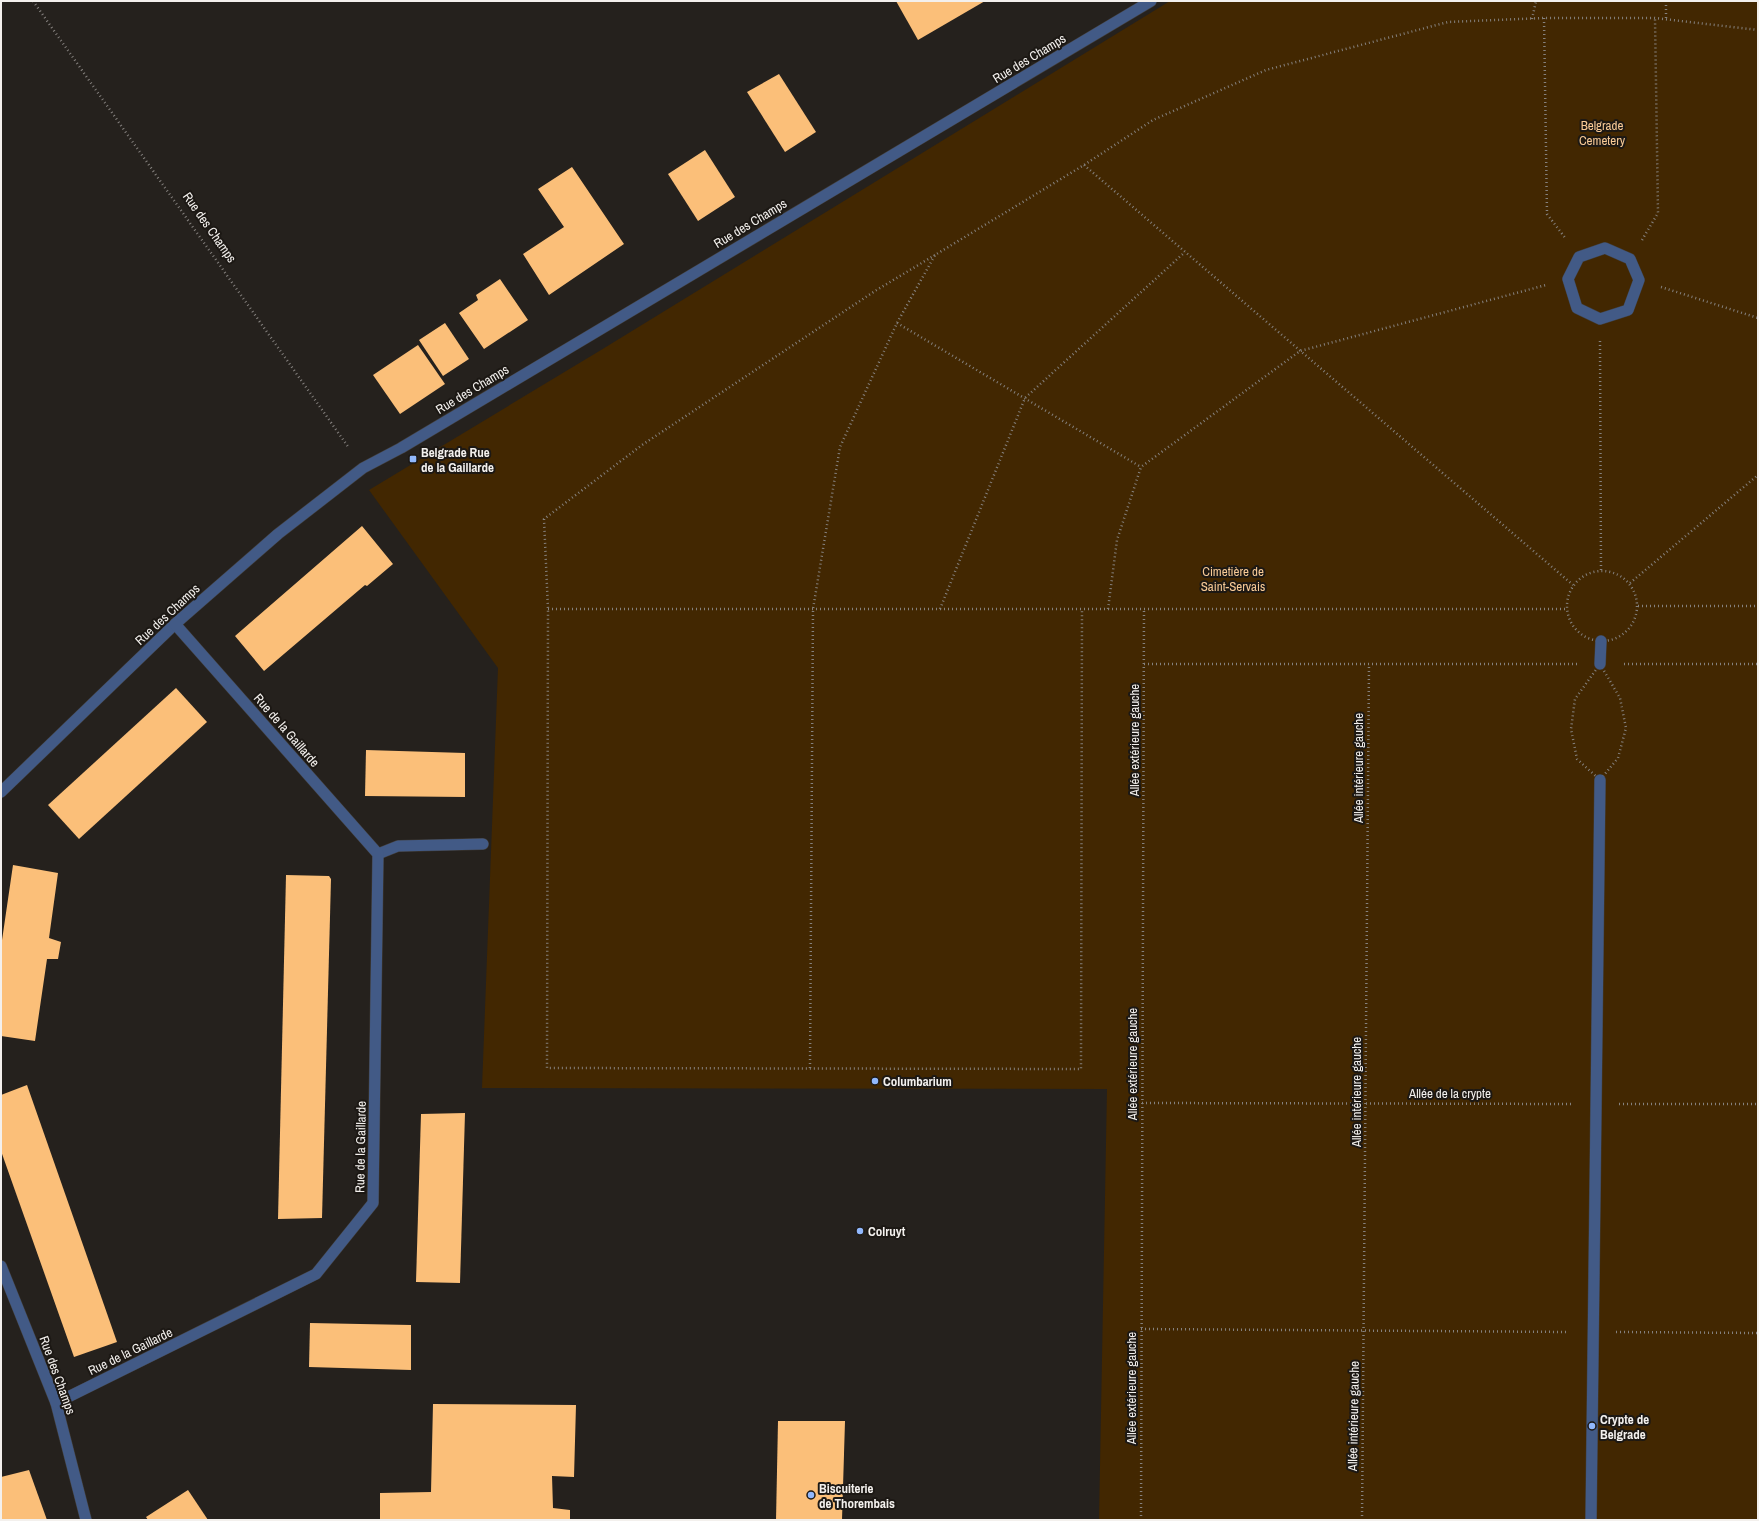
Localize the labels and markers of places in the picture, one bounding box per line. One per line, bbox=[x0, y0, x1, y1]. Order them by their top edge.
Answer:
place label: Belgrade Rue de la Gaillarde bbox=[421, 444, 494, 476]
marker: Belgrade Rue de la Gaillarde bbox=[408, 454, 418, 464]
place label: Columbarium bbox=[883, 1073, 952, 1090]
marker: Columbarium bbox=[870, 1076, 880, 1086]
place label: Colruyt bbox=[868, 1223, 906, 1240]
marker: Colruyt bbox=[855, 1226, 865, 1236]
place label: Crypte de Belgrade bbox=[1600, 1411, 1649, 1443]
marker: Crypte de Belgrade bbox=[1587, 1421, 1597, 1431]
place label: Biscuiterie de Thorembais bbox=[819, 1480, 895, 1512]
marker: Biscuiterie de Thorembais bbox=[806, 1490, 816, 1500]

